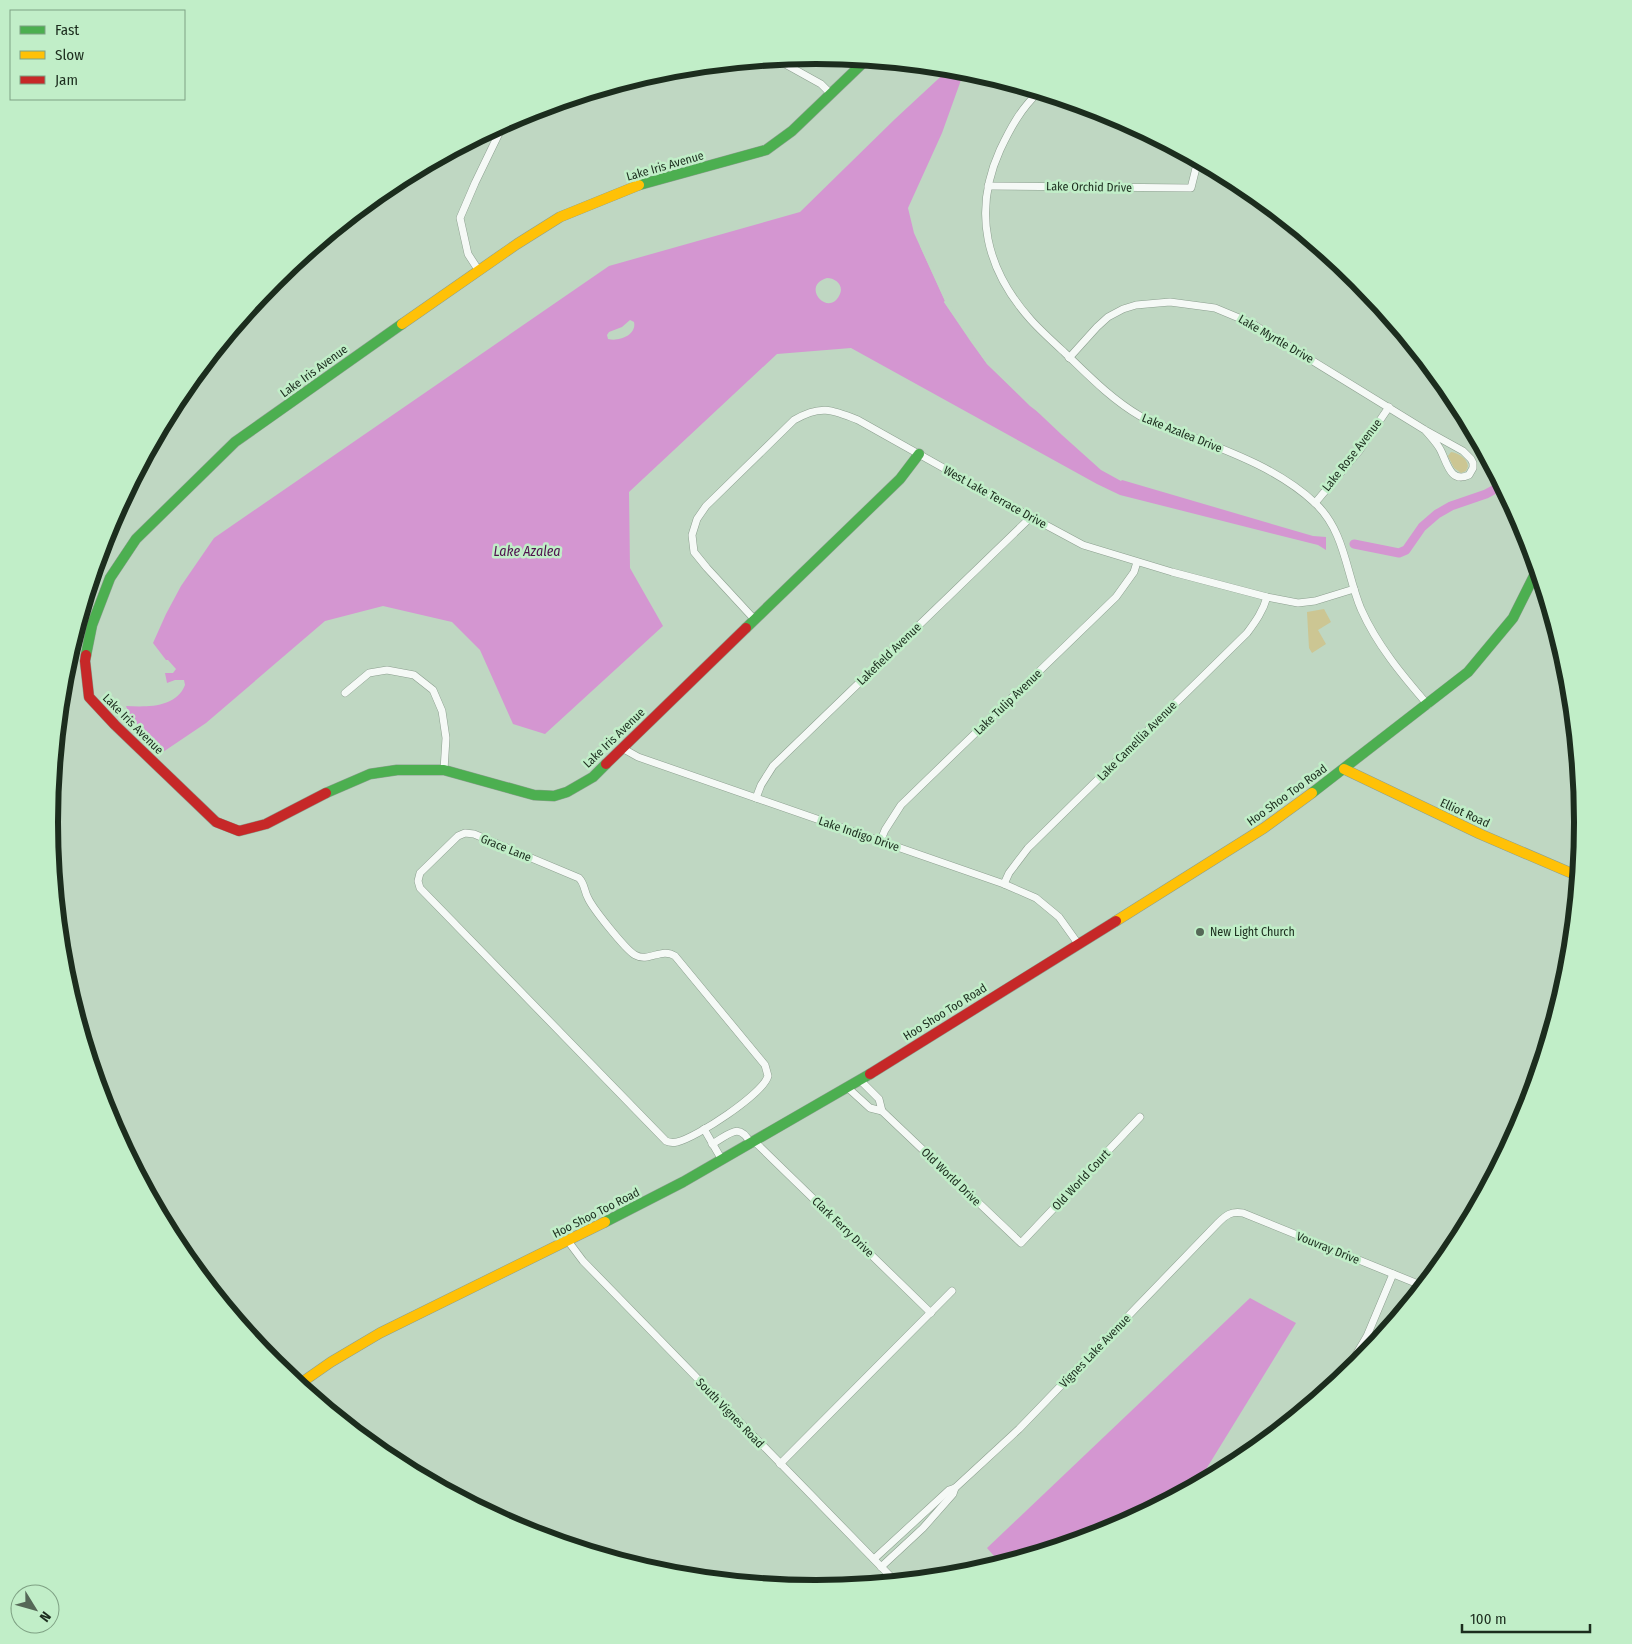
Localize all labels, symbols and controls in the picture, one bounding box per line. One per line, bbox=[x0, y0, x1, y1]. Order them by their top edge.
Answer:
legend bbox=[10, 10, 185, 100]
text: Fast bbox=[55, 21, 79, 39]
text: Slow bbox=[55, 46, 84, 64]
text: Jam bbox=[55, 71, 78, 89]
street label: Lake Iris Avenue bbox=[625, 148, 705, 184]
street label: Lake Orchid Drive bbox=[1046, 179, 1132, 195]
street label: Lake Myrtle Drive bbox=[1236, 312, 1316, 366]
street label: Lake Iris Avenue bbox=[278, 342, 350, 400]
street label: Lake Azalea Drive bbox=[1140, 411, 1224, 455]
street label: Lake Rose Avenue bbox=[1319, 416, 1385, 494]
street label: West Lake Terrace Drive bbox=[941, 463, 1049, 531]
water label: Lake Azalea bbox=[493, 543, 561, 560]
street label: Lakefield Avenue bbox=[854, 620, 924, 688]
street label: Lake Tulip Avenue bbox=[971, 666, 1045, 738]
street label: Lake Iris Avenue bbox=[100, 691, 166, 757]
street label: Lake Camellia Avenue bbox=[1094, 698, 1180, 784]
street label: Lake Iris Avenue bbox=[580, 705, 648, 771]
street label: Hoo Shoo Too Road bbox=[1244, 761, 1330, 829]
street label: Elliot Road bbox=[1438, 795, 1492, 831]
street label: Lake Indigo Drive bbox=[817, 814, 901, 854]
street label: Grace Lane bbox=[479, 831, 534, 865]
place label: New Light Church bbox=[1210, 925, 1295, 939]
marker: New Light Church bbox=[1194, 926, 1206, 938]
street label: Hoo Shoo Too Road bbox=[901, 981, 989, 1043]
street label: Old World Drive bbox=[918, 1145, 984, 1209]
street label: Old World Court bbox=[1049, 1147, 1113, 1213]
street label: Hoo Shoo Too Road bbox=[550, 1185, 642, 1241]
street label: Clark Ferry Drive bbox=[809, 1194, 877, 1260]
street label: Vouvray Drive bbox=[1294, 1229, 1362, 1267]
street label: Vignes Lake Avenue bbox=[1056, 1311, 1134, 1391]
street label: South Vignes Road bbox=[693, 1375, 767, 1451]
north arrow bbox=[10, 1584, 60, 1634]
scale bar bbox=[1462, 1602, 1590, 1634]
text: N bbox=[36, 1608, 54, 1625]
text: 100 m bbox=[1470, 1610, 1507, 1628]

